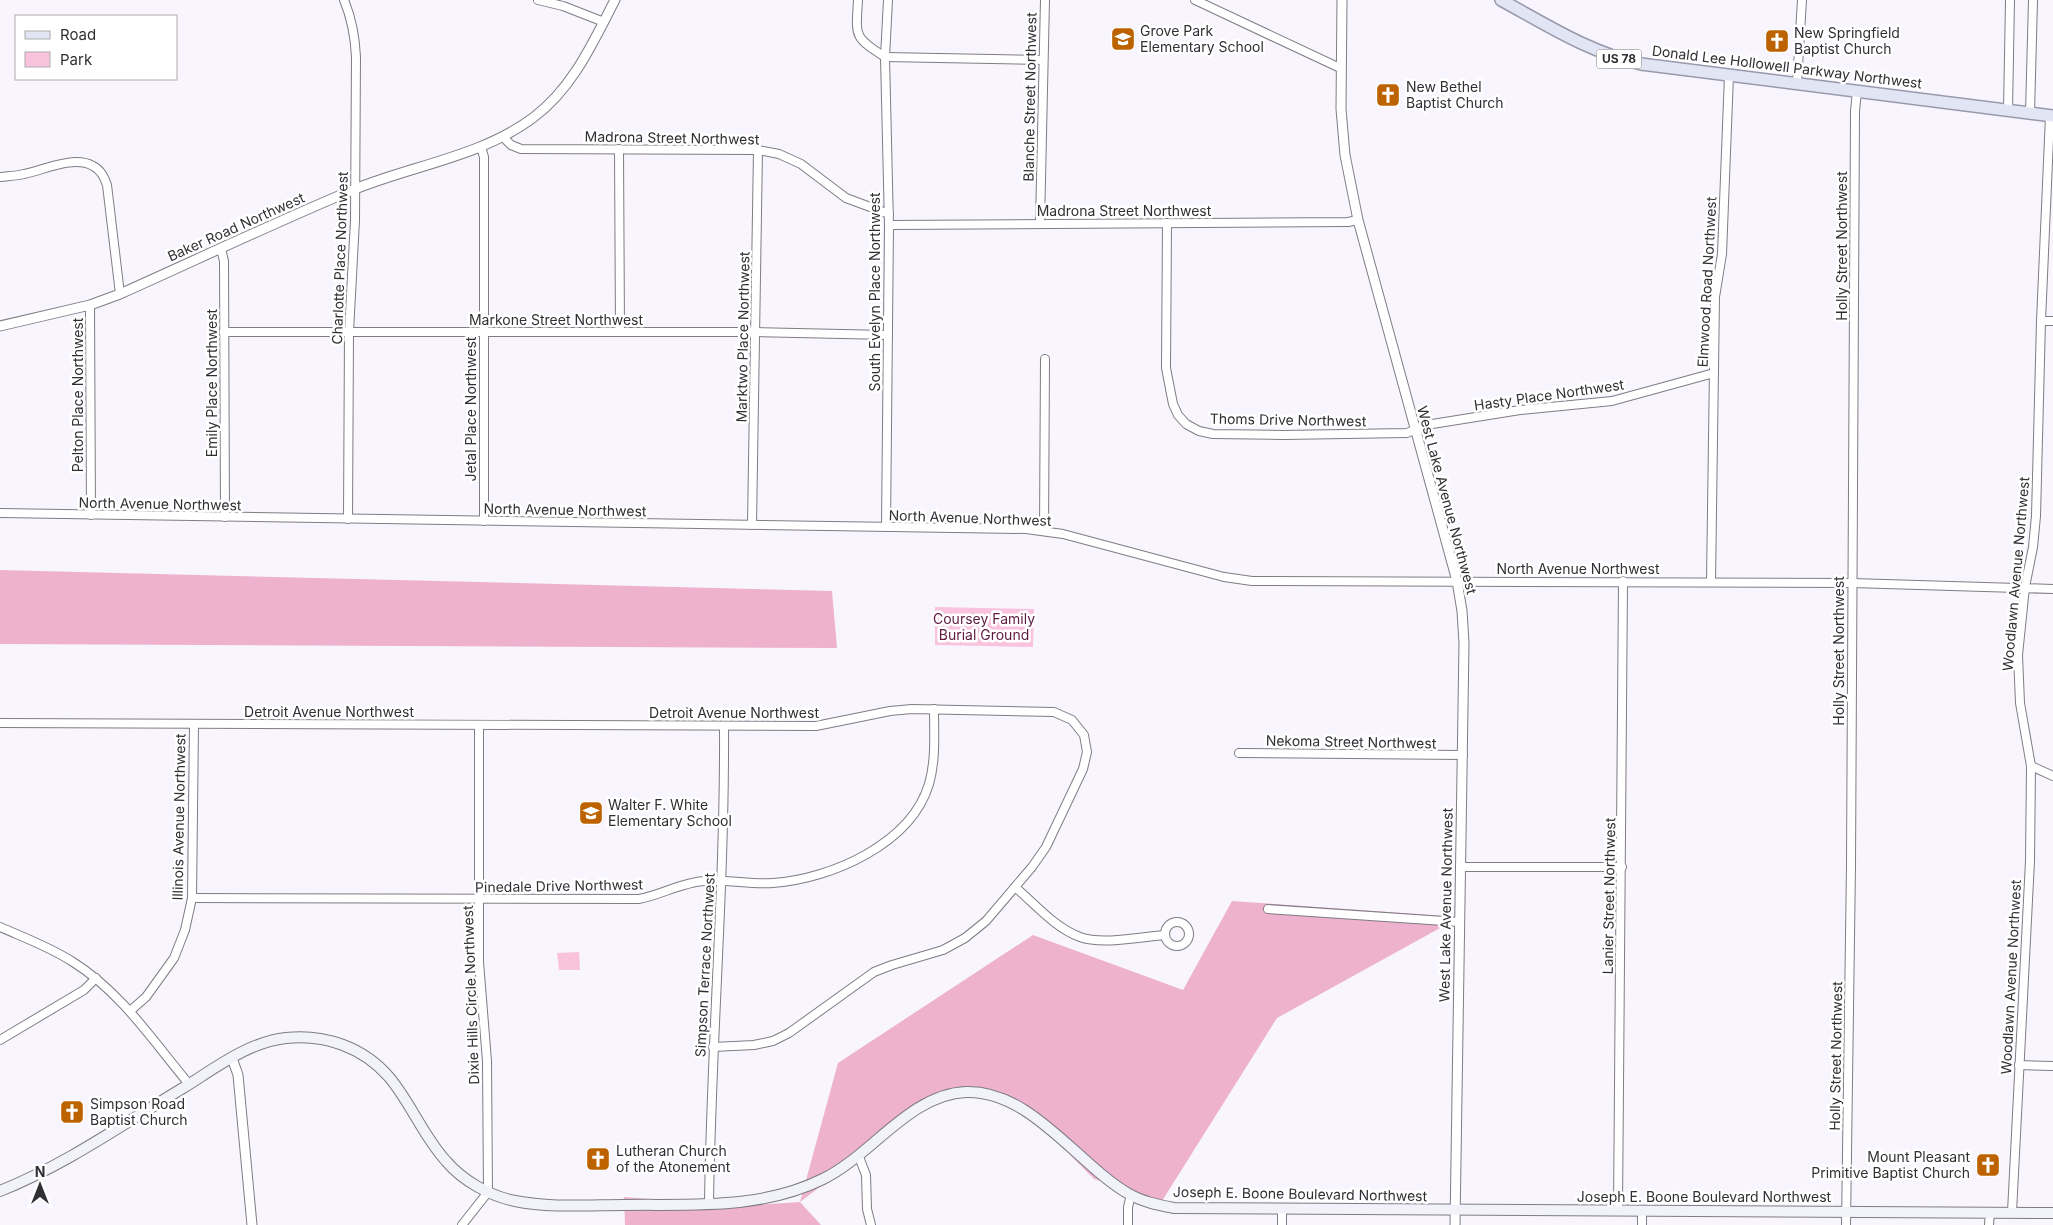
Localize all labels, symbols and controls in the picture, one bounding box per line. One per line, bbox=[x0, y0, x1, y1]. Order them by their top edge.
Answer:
street label: Blanche Street Northwest bbox=[1020, 12, 1039, 182]
legend bbox=[15, 15, 178, 80]
place label: Grove Park Elementary School bbox=[1140, 22, 1264, 55]
place label: New Springfield Baptist Church bbox=[1794, 24, 1900, 57]
text: Road bbox=[60, 25, 96, 44]
school or university icon: Grove Park Elementary School bbox=[1110, 26, 1136, 52]
church icon: New Springfield Baptist Church bbox=[1764, 28, 1790, 54]
street label: Donald Lee Hollowell Parkway Northwest bbox=[1651, 41, 1924, 92]
text: Park bbox=[60, 50, 93, 69]
road number: US 78 bbox=[1596, 50, 1642, 68]
place label: New Bethel Baptist Church bbox=[1406, 78, 1504, 111]
church icon: New Bethel Baptist Church bbox=[1375, 82, 1401, 108]
street label: Madrona Street Northwest bbox=[585, 127, 760, 148]
street label: Charlotte Place Northwest bbox=[328, 171, 351, 345]
street label: Holly Street Northwest bbox=[1833, 171, 1850, 321]
street label: Baker Road Northwest bbox=[165, 188, 307, 264]
street label: South Evelyn Place Northwest bbox=[866, 192, 883, 392]
street label: Elmwood Road Northwest bbox=[1694, 196, 1719, 368]
street label: Madrona Street Northwest bbox=[1037, 202, 1212, 219]
street label: Marktwo Place Northwest bbox=[733, 251, 752, 423]
street label: Emily Place Northwest bbox=[203, 308, 220, 457]
street label: Markone Street Northwest bbox=[469, 311, 644, 328]
street label: Pelton Place Northwest bbox=[69, 317, 86, 472]
street label: Jetal Place Northwest bbox=[462, 336, 479, 481]
street label: Hasty Place Northwest bbox=[1473, 376, 1625, 413]
street label: West Lake Avenue Northwest bbox=[1414, 404, 1481, 596]
street label: Thoms Drive Northwest bbox=[1210, 410, 1367, 429]
street label: Woodlawn Avenue Northwest bbox=[1999, 476, 2033, 672]
street label: North Avenue Northwest bbox=[78, 494, 242, 513]
street label: North Avenue Northwest bbox=[483, 500, 647, 519]
street label: North Avenue Northwest bbox=[888, 506, 1052, 529]
street label: North Avenue Northwest bbox=[1497, 560, 1660, 577]
street label: Holly Street Northwest bbox=[1830, 576, 1847, 726]
park label: Coursey Family Burial Ground bbox=[933, 610, 1035, 643]
street label: Detroit Avenue Northwest bbox=[244, 703, 414, 720]
street label: Detroit Avenue Northwest bbox=[649, 704, 819, 721]
street label: Nekoma Street Northwest bbox=[1266, 732, 1437, 751]
street label: Illinois Avenue Northwest bbox=[169, 733, 188, 901]
place label: Walter F. White Elementary School bbox=[608, 796, 732, 829]
school or university icon: Walter F. White Elementary School bbox=[578, 800, 604, 826]
street label: West Lake Avenue Northwest bbox=[1435, 807, 1456, 1002]
street label: Lanier Street Northwest bbox=[1599, 817, 1618, 975]
street label: Simpson Terrace Northwest bbox=[691, 872, 718, 1058]
street label: Pinedale Drive Northwest bbox=[475, 876, 644, 895]
street label: Woodlawn Avenue Northwest bbox=[1997, 879, 2024, 1075]
street label: Dixie Hills Circle Northwest bbox=[459, 905, 482, 1085]
street label: Holly Street Northwest bbox=[1826, 981, 1845, 1131]
place label: Simpson Road Baptist Church bbox=[90, 1095, 188, 1128]
church icon: Simpson Road Baptist Church bbox=[59, 1099, 85, 1125]
place label: Lutheran Church of the Atonement bbox=[616, 1142, 731, 1175]
church icon: Lutheran Church of the Atonement bbox=[585, 1146, 611, 1172]
place label: Mount Pleasant Primitive Baptist Church bbox=[1811, 1148, 1970, 1181]
church icon: Mount Pleasant Primitive Baptist Church bbox=[1975, 1152, 2001, 1178]
north arrow bbox=[15, 1160, 65, 1210]
text: N bbox=[35, 1163, 45, 1180]
street label: Joseph E. Boone Boulevard Northwest bbox=[1173, 1183, 1428, 1204]
street label: Joseph E. Boone Boulevard Northwest bbox=[1577, 1188, 1832, 1205]

